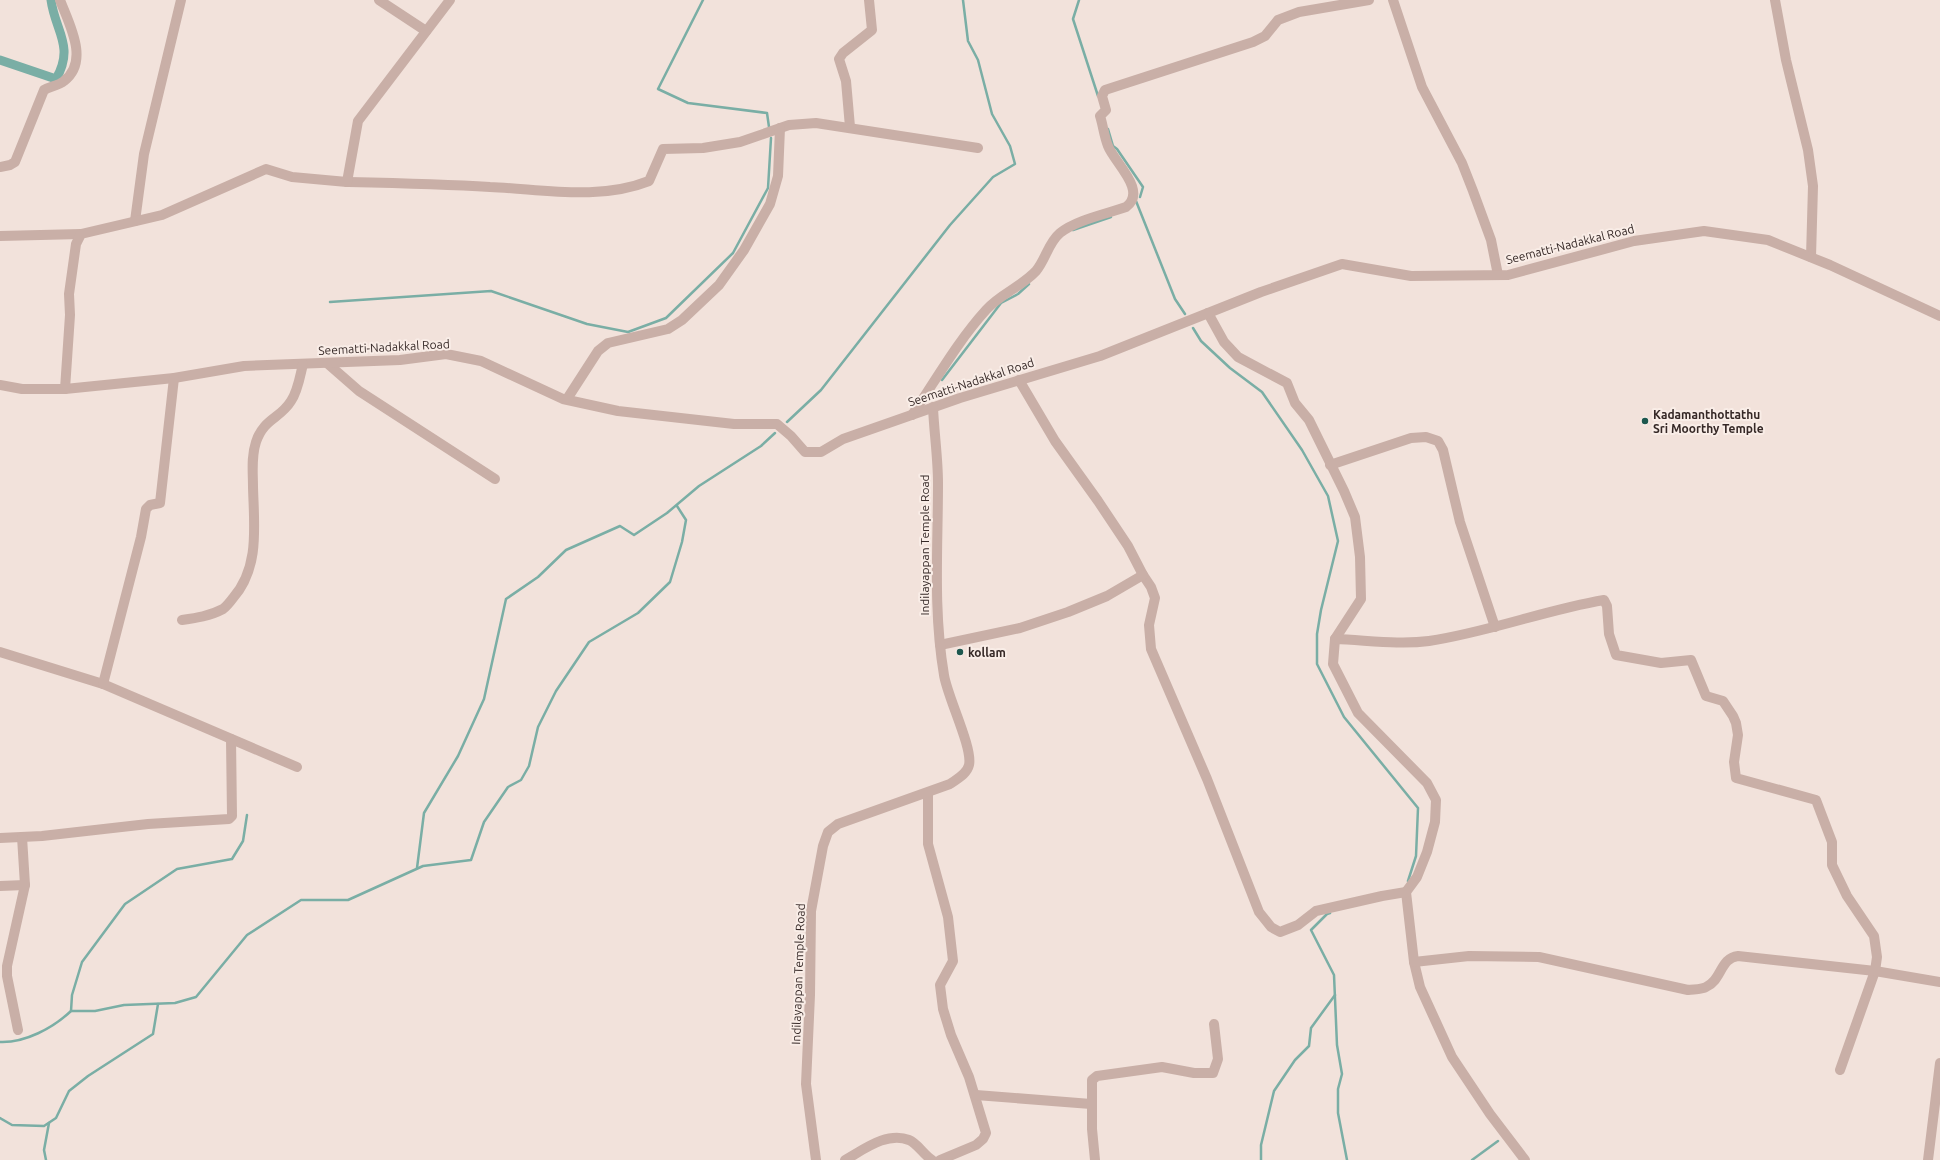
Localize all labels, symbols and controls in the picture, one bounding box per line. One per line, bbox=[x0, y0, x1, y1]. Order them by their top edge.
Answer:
street label: Seematti-Nadakkal Road bbox=[1505, 222, 1635, 266]
street label: Seematti-Nadakkal Road bbox=[318, 337, 450, 357]
street label: Seematti-Nadakkal Road bbox=[906, 355, 1036, 409]
place label: Kadamanthottathu Sri Moorthy Temple bbox=[1653, 408, 1764, 435]
marker: Kadamanthottathu Sri Moorthy Temple bbox=[1640, 416, 1650, 426]
street label: Indilayappan Temple Road bbox=[918, 474, 931, 616]
place label: kollam bbox=[968, 646, 1006, 659]
marker: kollam bbox=[955, 647, 965, 657]
street label: Indilayappan Temple Road bbox=[789, 903, 807, 1045]

